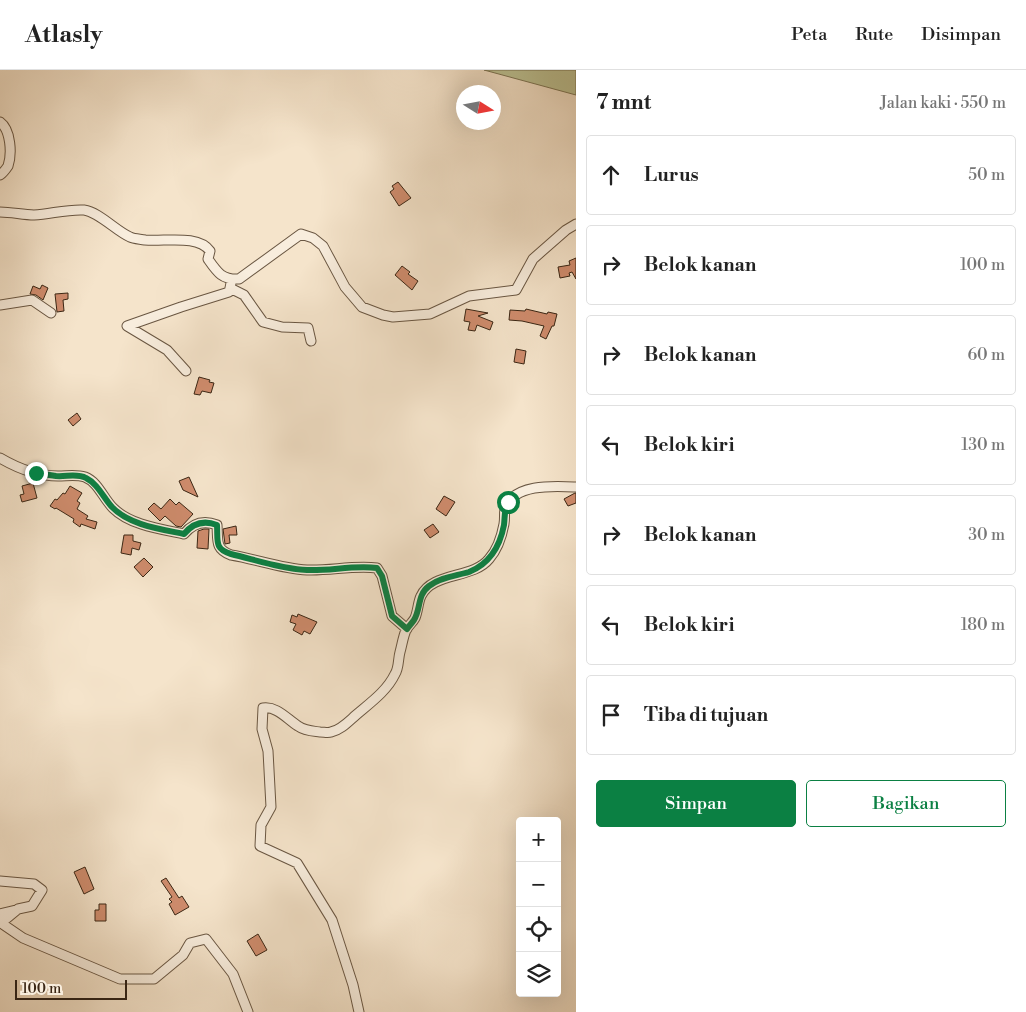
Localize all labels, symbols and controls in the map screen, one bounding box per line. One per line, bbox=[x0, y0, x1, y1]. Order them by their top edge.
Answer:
text: Atlasly bbox=[25, 20, 102, 50]
text: Peta bbox=[791, 23, 827, 46]
text: Rute bbox=[855, 23, 893, 46]
text: Disimpan bbox=[921, 23, 1001, 46]
north arrow bbox=[456, 85, 501, 130]
text: 7 mnt bbox=[596, 90, 651, 116]
text: Jalan kaki · 550 m bbox=[880, 93, 1006, 113]
icon: ahead bbox=[597, 161, 625, 189]
text: Lurus bbox=[644, 163, 699, 187]
text: 50 m bbox=[968, 165, 1005, 185]
icon: right bbox=[597, 251, 625, 279]
text: Belok kanan bbox=[644, 253, 757, 277]
text: 100 m bbox=[960, 255, 1005, 275]
icon: right bbox=[597, 341, 625, 369]
text: Belok kanan bbox=[644, 343, 757, 367]
text: 60 m bbox=[967, 345, 1005, 365]
icon: left bbox=[597, 431, 625, 459]
text: Belok kiri bbox=[644, 433, 734, 457]
text: 130 m bbox=[961, 435, 1005, 455]
route end bbox=[25, 462, 48, 485]
route start bbox=[497, 491, 520, 514]
icon: right bbox=[597, 521, 625, 549]
text: Belok kanan bbox=[644, 523, 757, 547]
text: 30 m bbox=[968, 525, 1005, 545]
icon: left bbox=[597, 611, 625, 639]
text: Belok kiri bbox=[644, 613, 734, 637]
text: 180 m bbox=[961, 615, 1005, 635]
icon: arrive bbox=[597, 701, 625, 729]
text: Tiba di tujuan bbox=[644, 703, 768, 727]
button: Simpan bbox=[596, 780, 796, 827]
button: Bagikan bbox=[806, 780, 1006, 827]
map controls bbox=[516, 817, 561, 997]
button: + bbox=[516, 817, 561, 862]
button: − bbox=[516, 862, 561, 907]
button: locate bbox=[516, 907, 561, 952]
button: layers bbox=[516, 952, 561, 997]
scale bar bbox=[15, 977, 128, 1000]
text: 100 m bbox=[22, 980, 61, 998]

